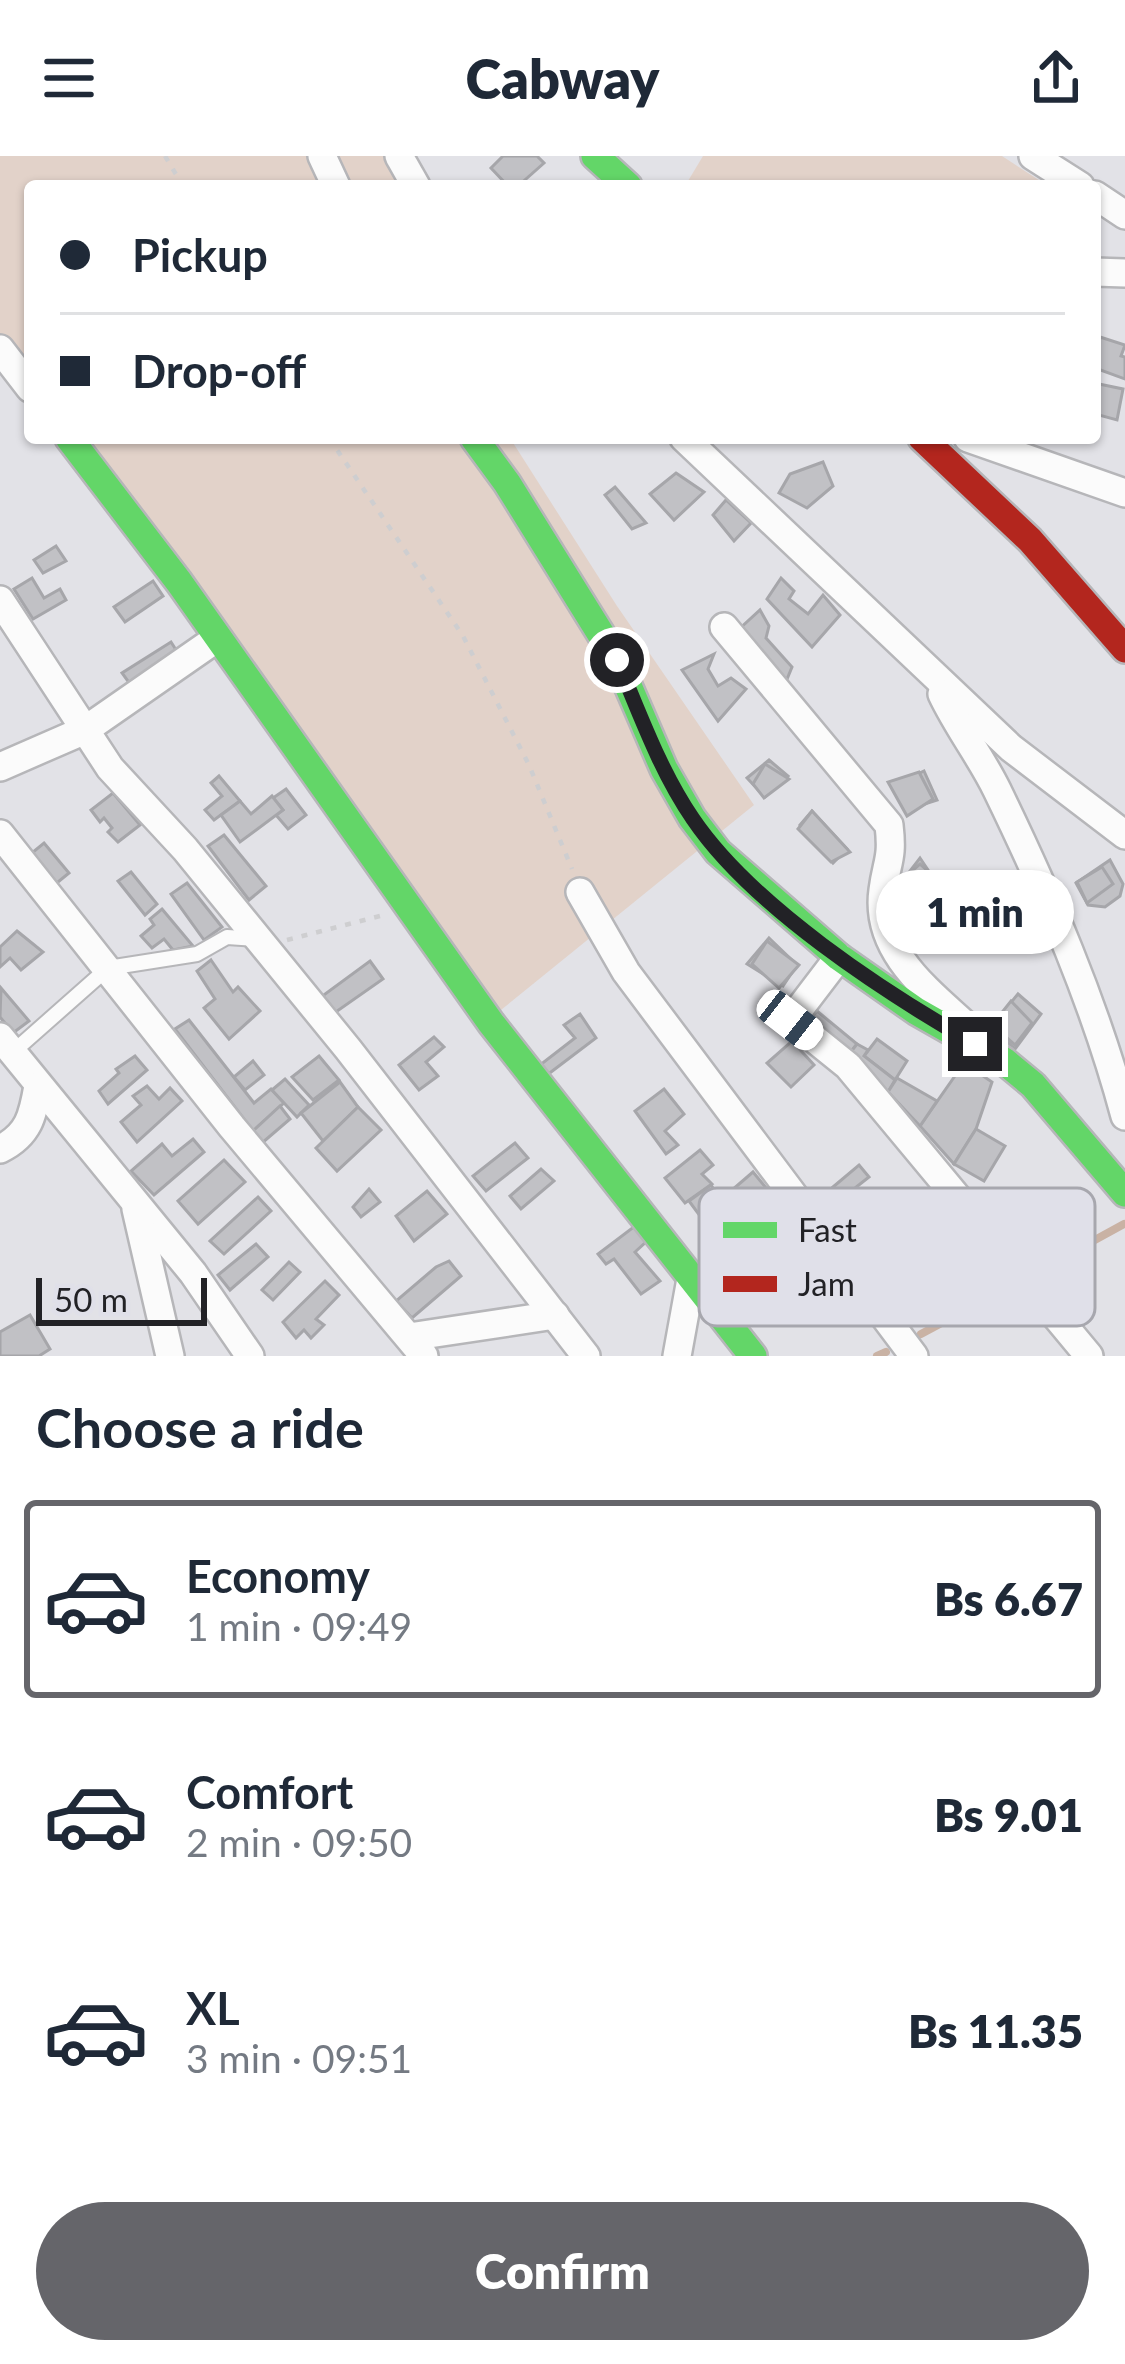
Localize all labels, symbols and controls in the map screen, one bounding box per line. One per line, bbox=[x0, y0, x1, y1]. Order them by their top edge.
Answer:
icon: menu bbox=[36, 45, 102, 111]
icon: share bbox=[1023, 45, 1089, 111]
text: Cabway bbox=[466, 46, 659, 111]
text: Pickup bbox=[132, 228, 268, 282]
text: Drop-off bbox=[132, 344, 306, 398]
route start bbox=[590, 633, 644, 687]
callout: 1 min bbox=[876, 870, 1074, 954]
text: 1 min bbox=[926, 889, 1024, 935]
car bbox=[751, 984, 829, 1056]
route end bbox=[948, 1017, 1002, 1071]
legend bbox=[699, 1188, 1095, 1326]
text: Fast bbox=[798, 1209, 857, 1249]
text: Jam bbox=[798, 1263, 855, 1303]
scale bar bbox=[36, 1272, 207, 1325]
text: 50 m bbox=[54, 1279, 128, 1319]
text: Choose a ride bbox=[36, 1395, 364, 1460]
icon: car bbox=[42, 1545, 150, 1653]
text: Economy bbox=[186, 1549, 370, 1603]
text: Bs 6.67 bbox=[934, 1572, 1083, 1626]
text: 1 min · 09:49 bbox=[186, 1603, 412, 1649]
icon: car bbox=[42, 1761, 150, 1869]
text: Comfort bbox=[186, 1765, 353, 1819]
text: Bs 9.01 bbox=[934, 1788, 1083, 1842]
text: 2 min · 09:50 bbox=[186, 1819, 412, 1865]
icon: car bbox=[42, 1977, 150, 2085]
text: XL bbox=[186, 1981, 240, 2035]
text: Bs 11.35 bbox=[908, 2004, 1083, 2058]
text: 3 min · 09:51 bbox=[186, 2035, 412, 2081]
button: Confirm bbox=[36, 2202, 1089, 2340]

